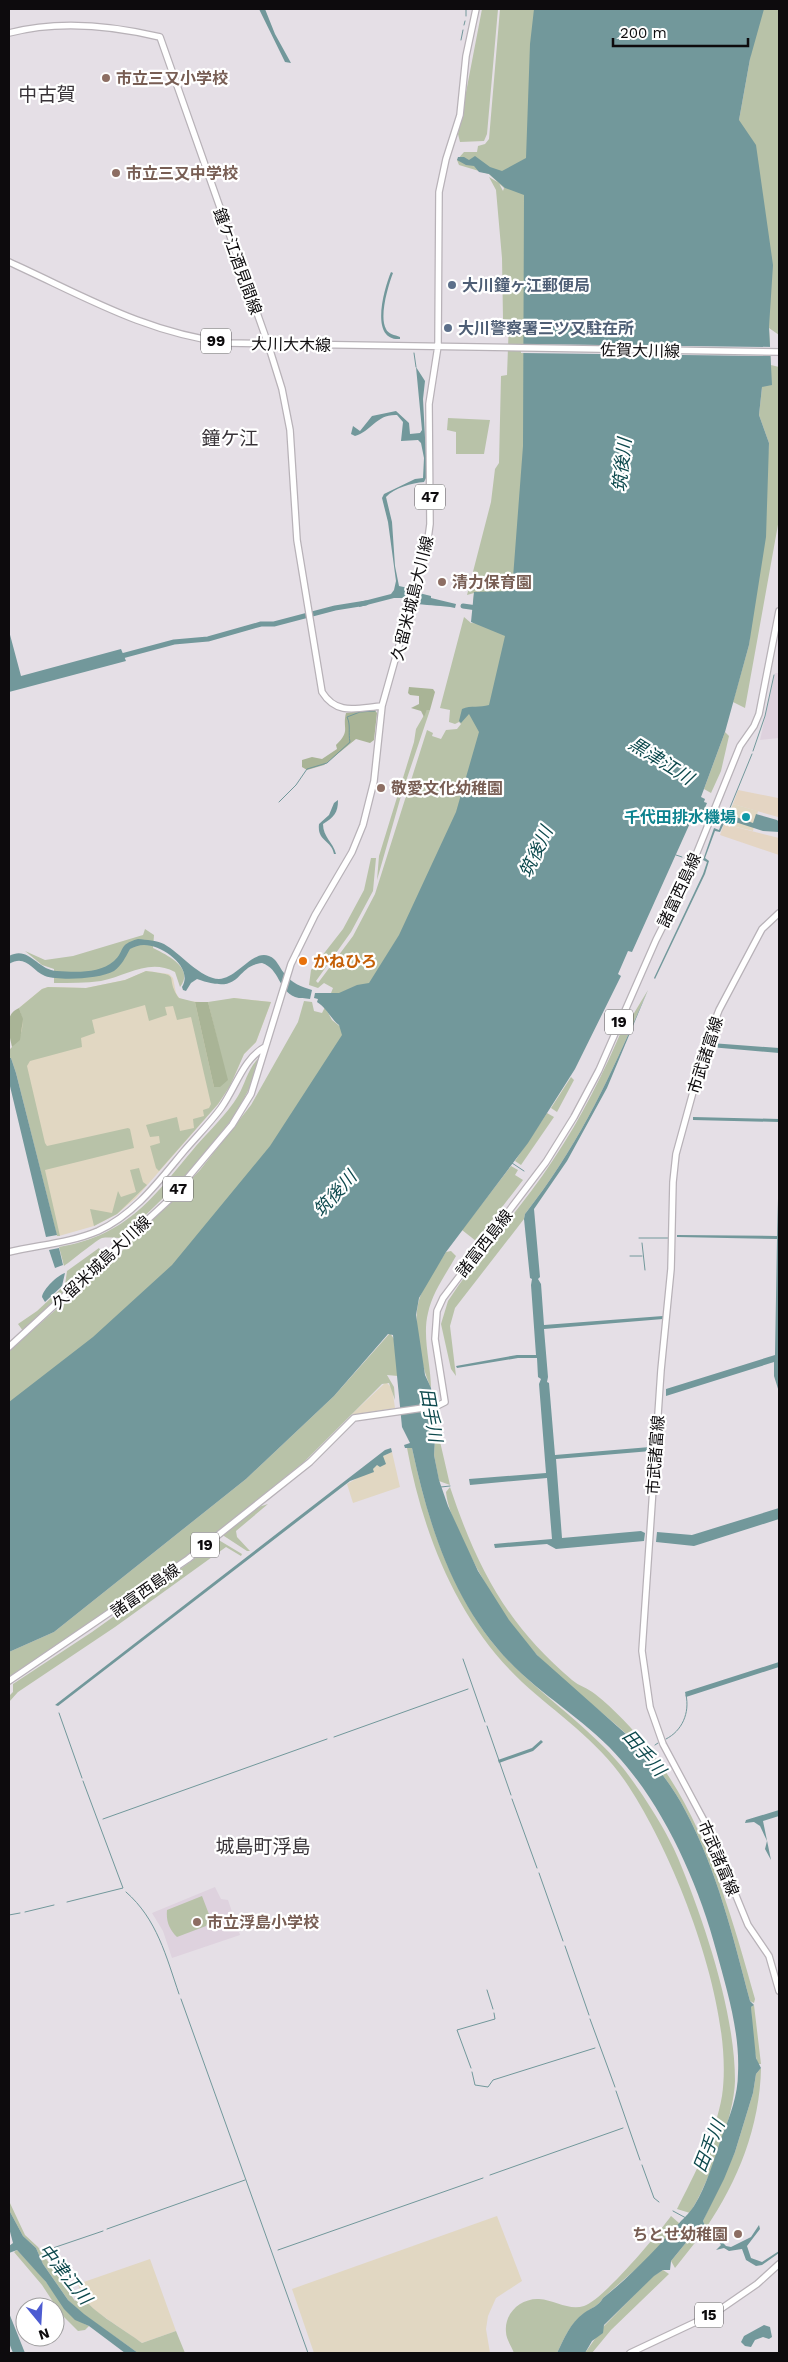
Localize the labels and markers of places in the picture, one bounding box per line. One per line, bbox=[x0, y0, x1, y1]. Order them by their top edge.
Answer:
place label: 市立三又小学校 bbox=[116, 69, 228, 88]
marker: 市立三又小学校 bbox=[100, 72, 112, 84]
place label: 市立三又中学校 bbox=[126, 164, 238, 183]
marker: 市立三又中学校 bbox=[110, 167, 122, 179]
place label: 大川鐘ヶ江郵便局 bbox=[462, 276, 590, 295]
marker: 大川鐘ヶ江郵便局 bbox=[446, 279, 458, 291]
place label: 大川警察署三ツ又駐在所 bbox=[458, 319, 634, 338]
marker: 大川警察署三ツ又駐在所 bbox=[442, 322, 454, 334]
place label: 清力保育園 bbox=[452, 573, 532, 592]
marker: 清力保育園 bbox=[436, 576, 448, 588]
place label: 敬愛文化幼稚園 bbox=[391, 779, 503, 798]
marker: 敬愛文化幼稚園 bbox=[375, 782, 387, 794]
place label: 千代田排水機場 bbox=[624, 808, 736, 827]
marker: 千代田排水機場 bbox=[740, 811, 752, 823]
place label: かねひろ bbox=[313, 952, 377, 971]
marker: かねひろ bbox=[297, 955, 309, 967]
place label: 市立浮島小学校 bbox=[207, 1913, 319, 1932]
marker: 市立浮島小学校 bbox=[191, 1916, 203, 1928]
place label: ちとせ幼稚園 bbox=[632, 2225, 728, 2244]
marker: ちとせ幼稚園 bbox=[732, 2228, 744, 2240]

